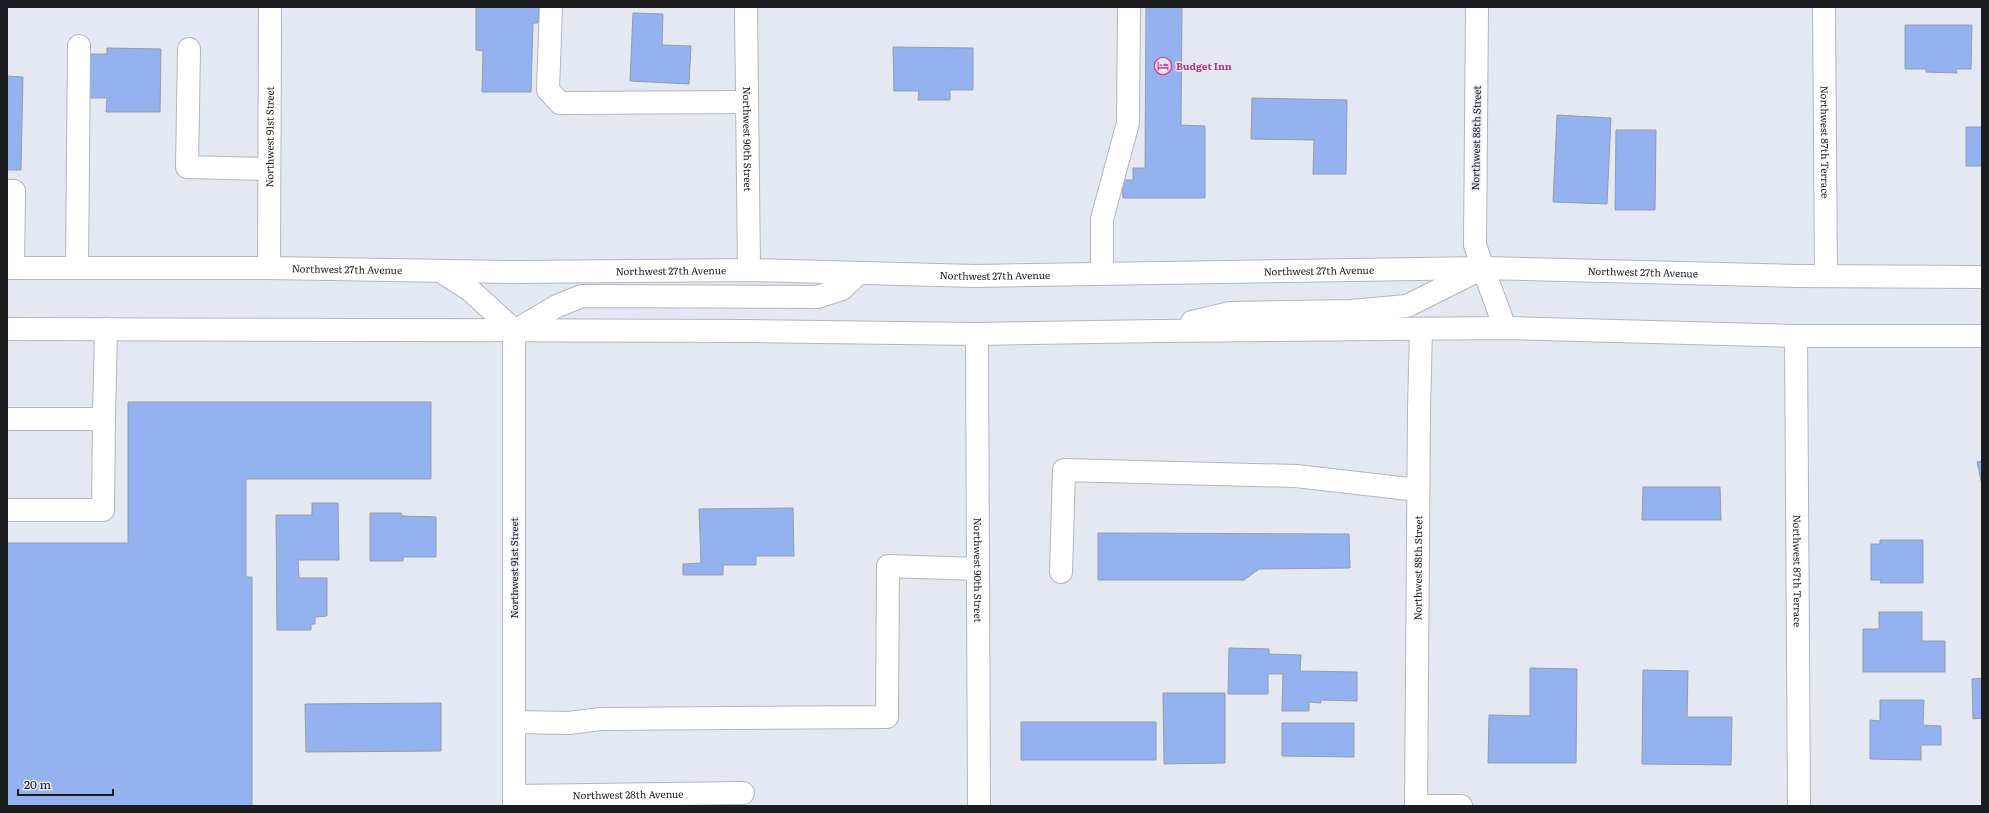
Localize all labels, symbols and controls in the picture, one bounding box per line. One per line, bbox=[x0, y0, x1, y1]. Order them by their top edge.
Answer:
hotel icon: Budget Inn bbox=[1153, 56, 1173, 76]
place label: Budget Inn bbox=[1176, 58, 1232, 73]
street label: Northwest 88th Street bbox=[1467, 85, 1484, 191]
street label: Northwest 91st Street bbox=[261, 86, 277, 188]
street label: Northwest 90th Street bbox=[740, 86, 756, 192]
street label: Northwest 87th Terrace bbox=[1818, 86, 1833, 198]
street label: Northwest 27th Avenue bbox=[292, 260, 402, 277]
street label: Northwest 27th Avenue bbox=[616, 262, 726, 278]
street label: Northwest 27th Avenue bbox=[1263, 262, 1374, 278]
street label: Northwest 27th Avenue bbox=[1587, 263, 1698, 280]
street label: Northwest 27th Avenue bbox=[939, 267, 1050, 283]
street label: Northwest 88th Street bbox=[1409, 515, 1425, 621]
street label: Northwest 87th Terrace bbox=[1790, 515, 1806, 627]
street label: Northwest 90th Street bbox=[971, 517, 986, 623]
street label: Northwest 91st Street bbox=[506, 518, 521, 618]
scale bar bbox=[18, 771, 113, 797]
text: 20 m bbox=[24, 775, 51, 793]
street label: Northwest 28th Avenue bbox=[572, 786, 684, 802]

